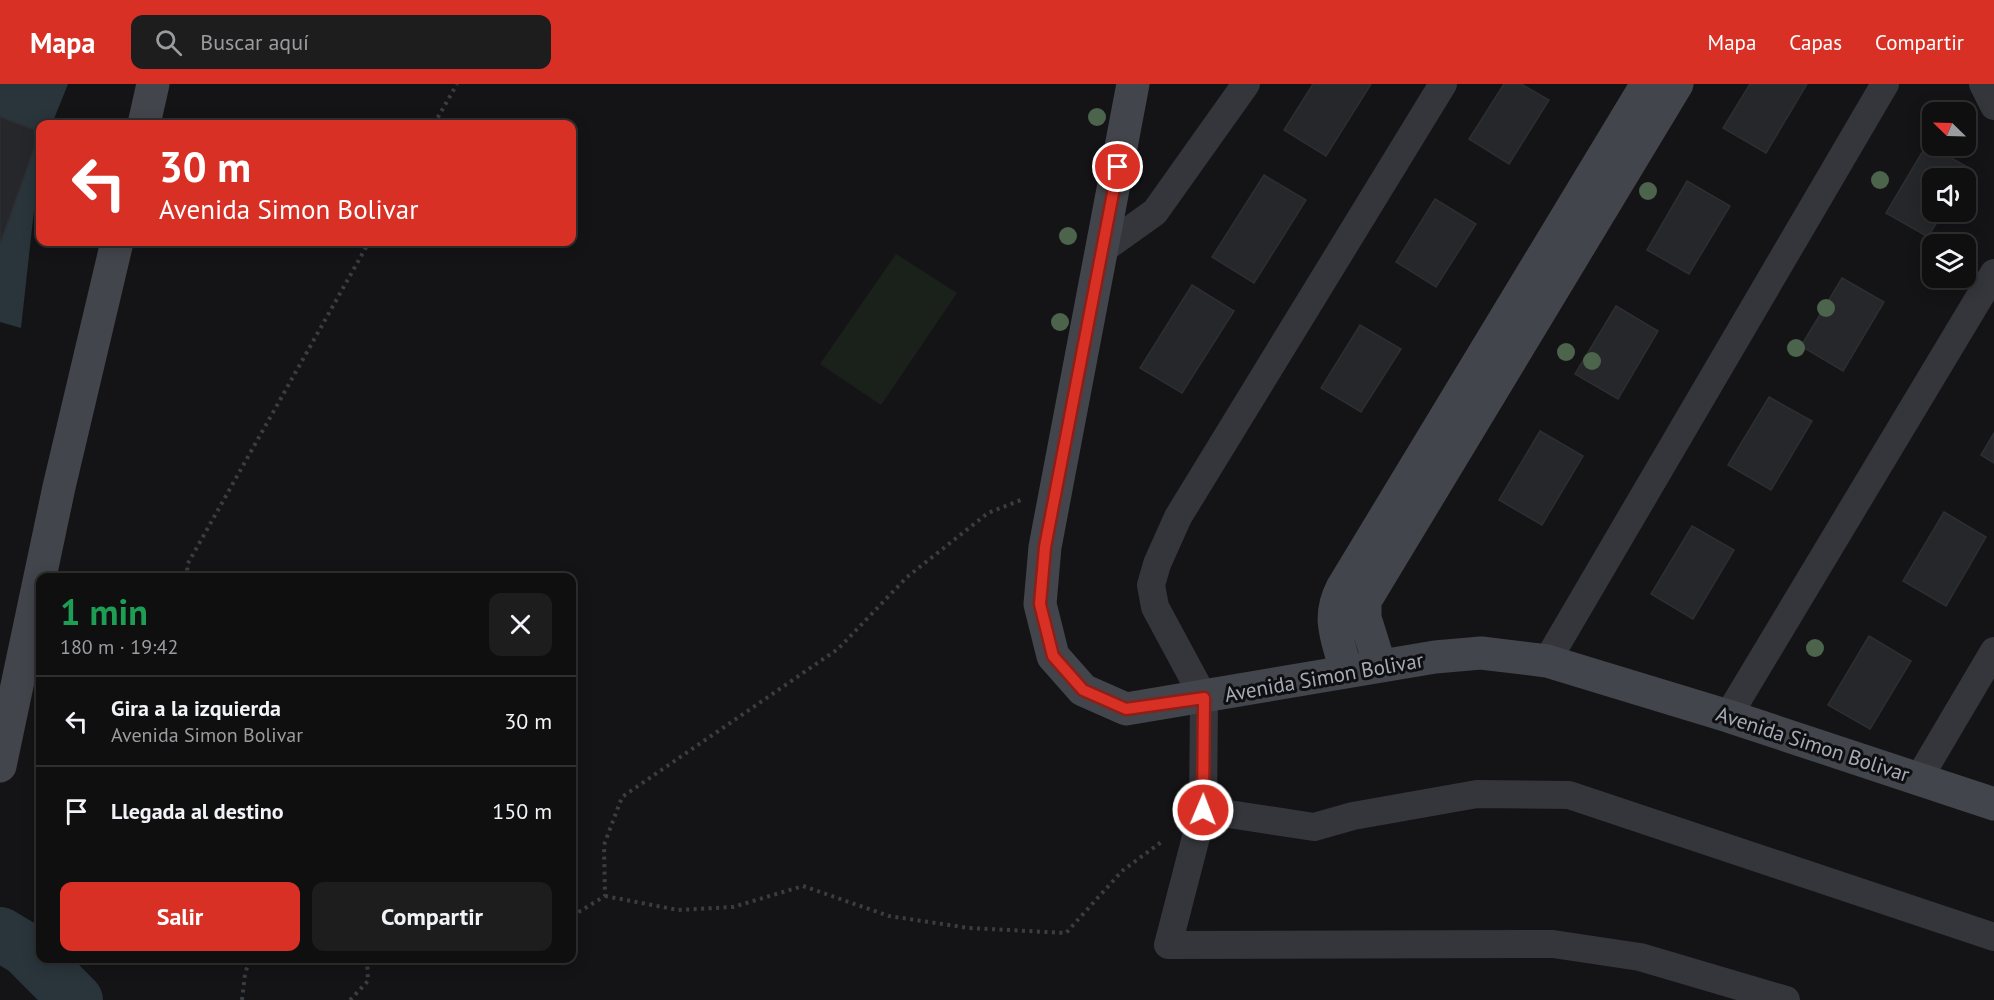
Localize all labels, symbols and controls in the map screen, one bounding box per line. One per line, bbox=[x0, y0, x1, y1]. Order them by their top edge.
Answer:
search box bbox=[131, 15, 551, 69]
text: Mapa bbox=[30, 24, 95, 61]
icon: search bbox=[152, 26, 185, 59]
text: Buscar aquí bbox=[200, 28, 309, 56]
text: Mapa bbox=[1708, 29, 1756, 56]
text: Capas bbox=[1789, 29, 1842, 56]
text: Compartir bbox=[1875, 29, 1964, 56]
north arrow bbox=[1922, 102, 1976, 156]
map controls bbox=[1922, 102, 1976, 288]
text: 30 m bbox=[159, 139, 251, 194]
pin bbox=[1092, 141, 1143, 192]
icon: left bbox=[60, 144, 138, 222]
icon: arrive bbox=[1101, 150, 1134, 183]
button: sound bbox=[1922, 168, 1976, 222]
text: Avenida Simon Bolivar bbox=[159, 192, 418, 226]
button: layers bbox=[1922, 234, 1976, 288]
text: 1 min bbox=[60, 588, 148, 635]
button: close bbox=[489, 593, 552, 656]
text: 180 m · 19:42 bbox=[60, 634, 178, 660]
street label: Avenida Simon Bolivar bbox=[1222, 646, 1426, 708]
text: Gira a la izquierda bbox=[111, 694, 281, 722]
street label: Avenida Simon Bolivar bbox=[1713, 700, 1913, 788]
icon: left bbox=[60, 705, 93, 738]
text: 30 m bbox=[504, 707, 552, 735]
text: Avenida Simon Bolivar bbox=[111, 722, 303, 748]
position arrow bbox=[1171, 778, 1235, 842]
icon: arrive bbox=[60, 795, 93, 828]
text: Llegada al destino bbox=[111, 797, 284, 825]
text: 150 m bbox=[492, 797, 552, 825]
button: Salir bbox=[60, 882, 300, 951]
button: Compartir bbox=[312, 882, 552, 951]

